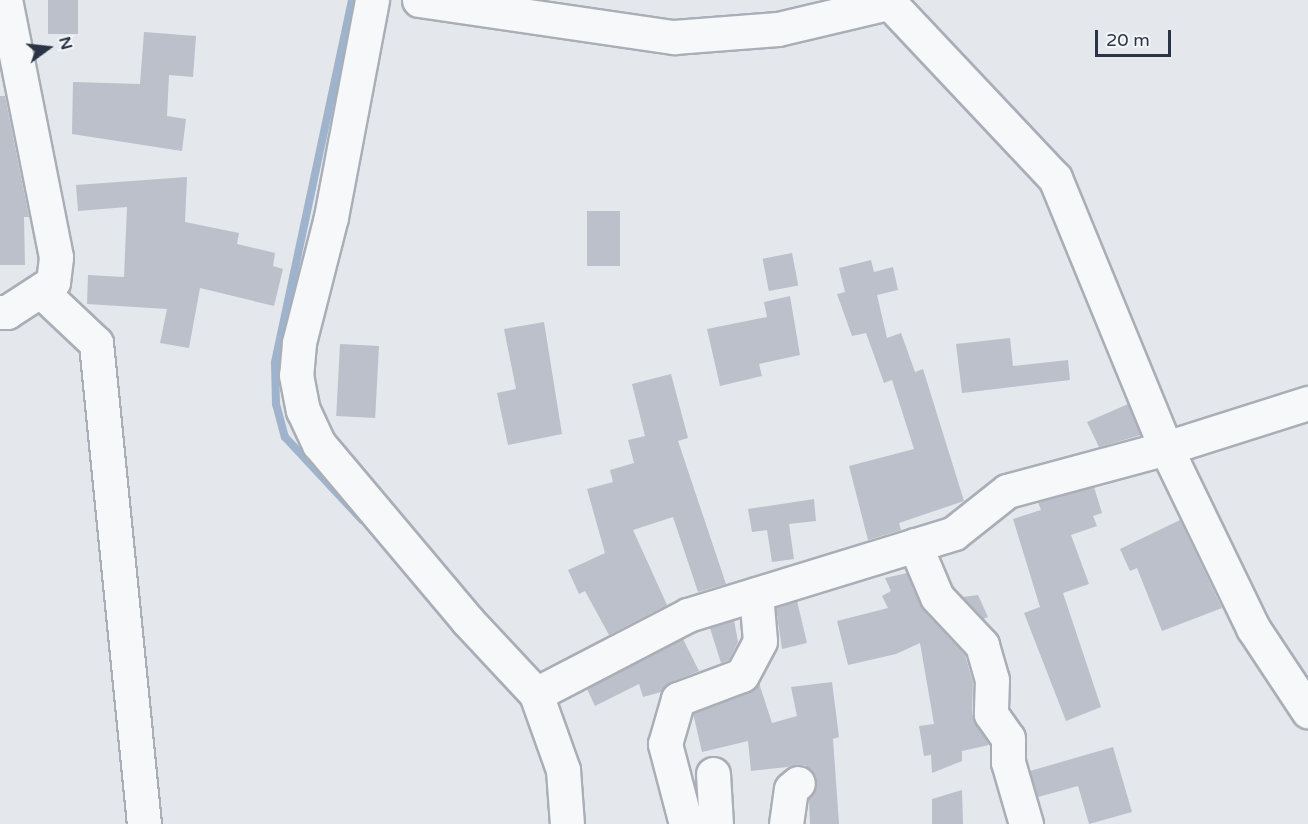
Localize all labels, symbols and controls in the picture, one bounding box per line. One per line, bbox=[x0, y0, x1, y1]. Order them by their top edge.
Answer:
north arrow bbox=[18, 18, 78, 78]
scale bar bbox=[1098, 18, 1174, 56]
text: 20 m bbox=[1106, 29, 1150, 51]
text: N bbox=[54, 35, 77, 52]

